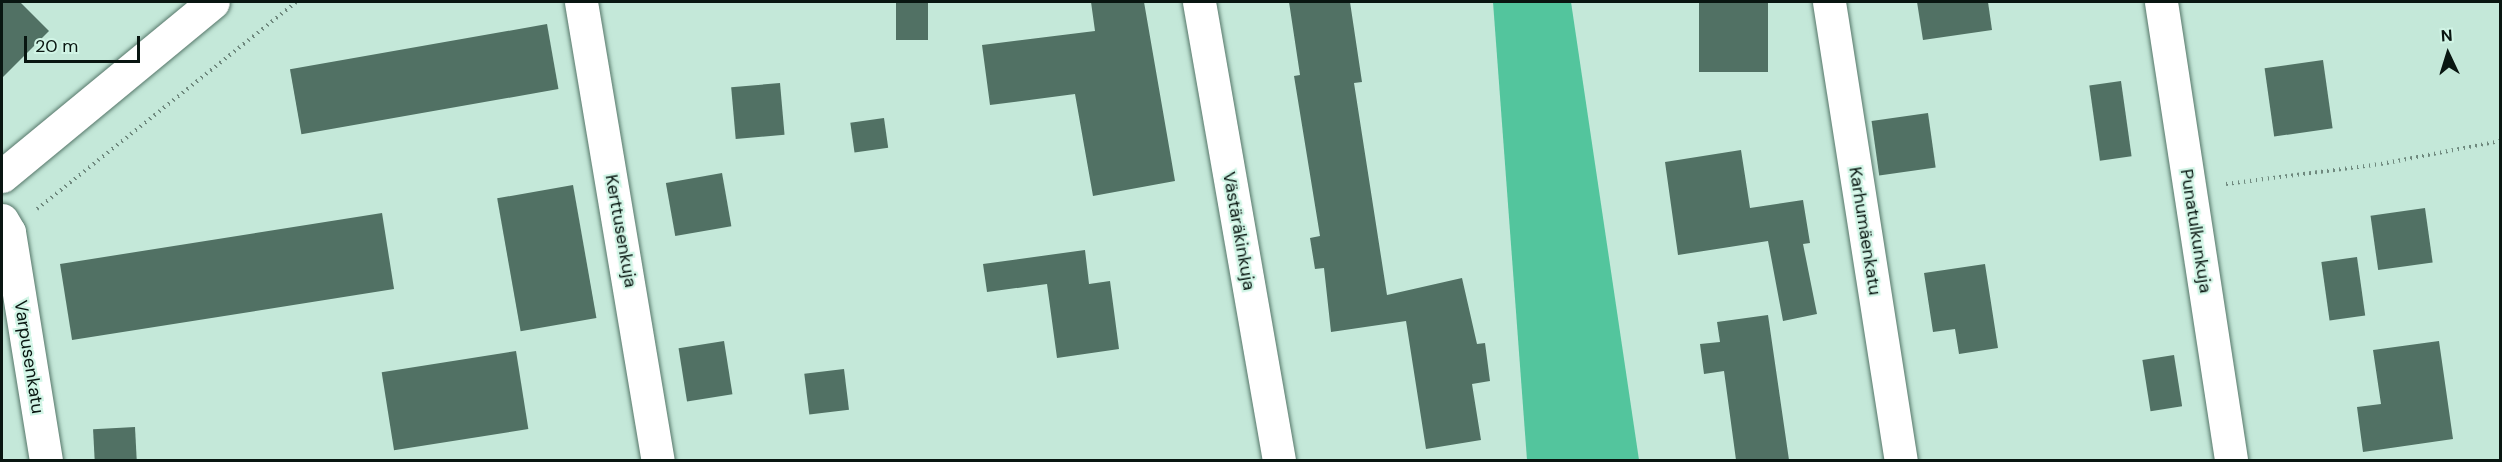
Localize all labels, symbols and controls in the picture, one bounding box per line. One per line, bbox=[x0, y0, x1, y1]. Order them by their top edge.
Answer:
scale bar bbox=[27, 24, 142, 62]
north arrow bbox=[2418, 24, 2478, 84]
text: N bbox=[2440, 25, 2453, 46]
text: 20 m bbox=[35, 34, 78, 58]
street label: Karhumäenkatu bbox=[1844, 165, 1886, 297]
street label: Punatulkunkuja bbox=[2176, 167, 2216, 295]
street label: Västäräkinkuja bbox=[1218, 170, 1260, 292]
street label: Kerttusenkuja bbox=[600, 173, 642, 289]
street label: Varpusenkatu bbox=[9, 299, 49, 415]

